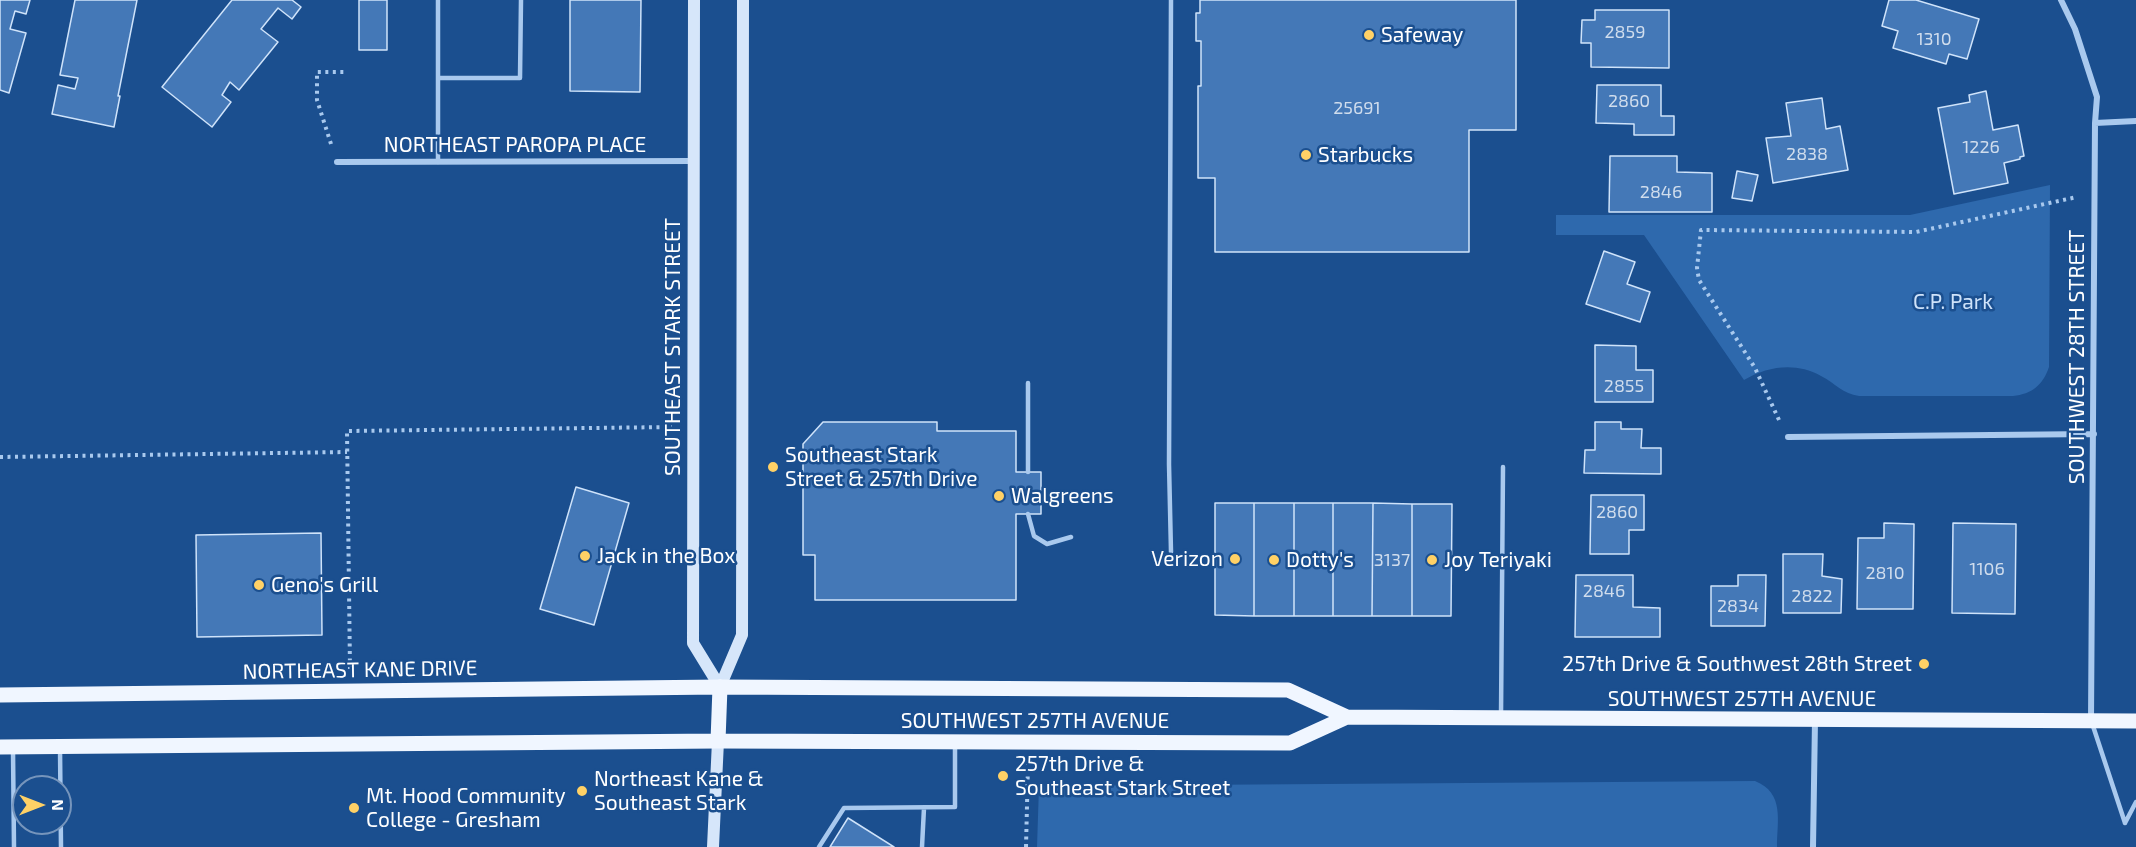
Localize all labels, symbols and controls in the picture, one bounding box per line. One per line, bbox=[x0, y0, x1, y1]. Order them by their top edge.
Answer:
house number: 2859 bbox=[1605, 21, 1645, 43]
place label: Safeway bbox=[1381, 22, 1463, 48]
marker: Safeway bbox=[1362, 28, 1376, 42]
house number: 1310 bbox=[1916, 28, 1952, 50]
house number: 2860 bbox=[1608, 90, 1650, 112]
house number: 25691 bbox=[1333, 97, 1381, 119]
street label: NORTHEAST PAROPA PLACE bbox=[384, 132, 646, 158]
house number: 1226 bbox=[1962, 136, 2000, 158]
place label: Starbucks bbox=[1318, 142, 1413, 168]
house number: 2838 bbox=[1786, 143, 1828, 165]
marker: Starbucks bbox=[1299, 148, 1313, 162]
house number: 2846 bbox=[1640, 181, 1682, 203]
street label: SOUTHEAST STARK STREET bbox=[660, 218, 686, 476]
street label: SOUTHWEST 28TH STREET bbox=[2064, 230, 2090, 484]
park label: C.P. Park bbox=[1913, 289, 1993, 315]
house number: 2855 bbox=[1604, 375, 1644, 397]
place label: Southeast Stark Street & 257th Drive bbox=[785, 442, 977, 492]
marker: Southeast Stark Street & 257th Drive bbox=[766, 460, 780, 474]
place label: Walgreens bbox=[1011, 483, 1114, 509]
marker: Walgreens bbox=[992, 489, 1006, 503]
house number: 2860 bbox=[1596, 501, 1638, 523]
place label: Jack in the Box bbox=[597, 543, 735, 569]
place label: Verizon bbox=[1151, 546, 1223, 572]
place label: Dotty's bbox=[1286, 547, 1354, 573]
place label: Joy Teriyaki bbox=[1444, 547, 1552, 573]
marker: Jack in the Box bbox=[578, 549, 592, 563]
house number: 3137 bbox=[1374, 549, 1410, 571]
marker: Verizon bbox=[1228, 552, 1242, 566]
marker: Dotty's bbox=[1267, 553, 1281, 567]
marker: Joy Teriyaki bbox=[1425, 553, 1439, 567]
house number: 1106 bbox=[1969, 558, 2005, 580]
house number: 2810 bbox=[1865, 562, 1905, 584]
place label: Geno's Grill bbox=[271, 572, 378, 598]
marker: Geno's Grill bbox=[252, 578, 266, 592]
house number: 2846 bbox=[1583, 580, 1625, 602]
house number: 2822 bbox=[1791, 585, 1833, 607]
house number: 2834 bbox=[1717, 595, 1759, 617]
place label: 257th Drive & Southwest 28th Street bbox=[1562, 651, 1912, 677]
street label: NORTHEAST KANE DRIVE bbox=[242, 655, 478, 685]
marker: 257th Drive & Southwest 28th Street bbox=[1917, 657, 1931, 671]
street label: SOUTHWEST 257TH AVENUE bbox=[1608, 686, 1876, 712]
street label: SOUTHWEST 257TH AVENUE bbox=[901, 708, 1169, 734]
place label: 257th Drive & Southeast Stark Street bbox=[1015, 751, 1230, 801]
place label: Northeast Kane & Southeast Stark bbox=[594, 766, 764, 816]
marker: 257th Drive & Southeast Stark Street bbox=[996, 769, 1010, 783]
north arrow bbox=[12, 775, 72, 835]
place label: Mt. Hood Community College - Gresham bbox=[366, 783, 566, 833]
marker: Northeast Kane & Southeast Stark bbox=[575, 784, 589, 798]
text: N bbox=[49, 799, 68, 811]
marker: Mt. Hood Community College - Gresham bbox=[347, 801, 361, 815]

